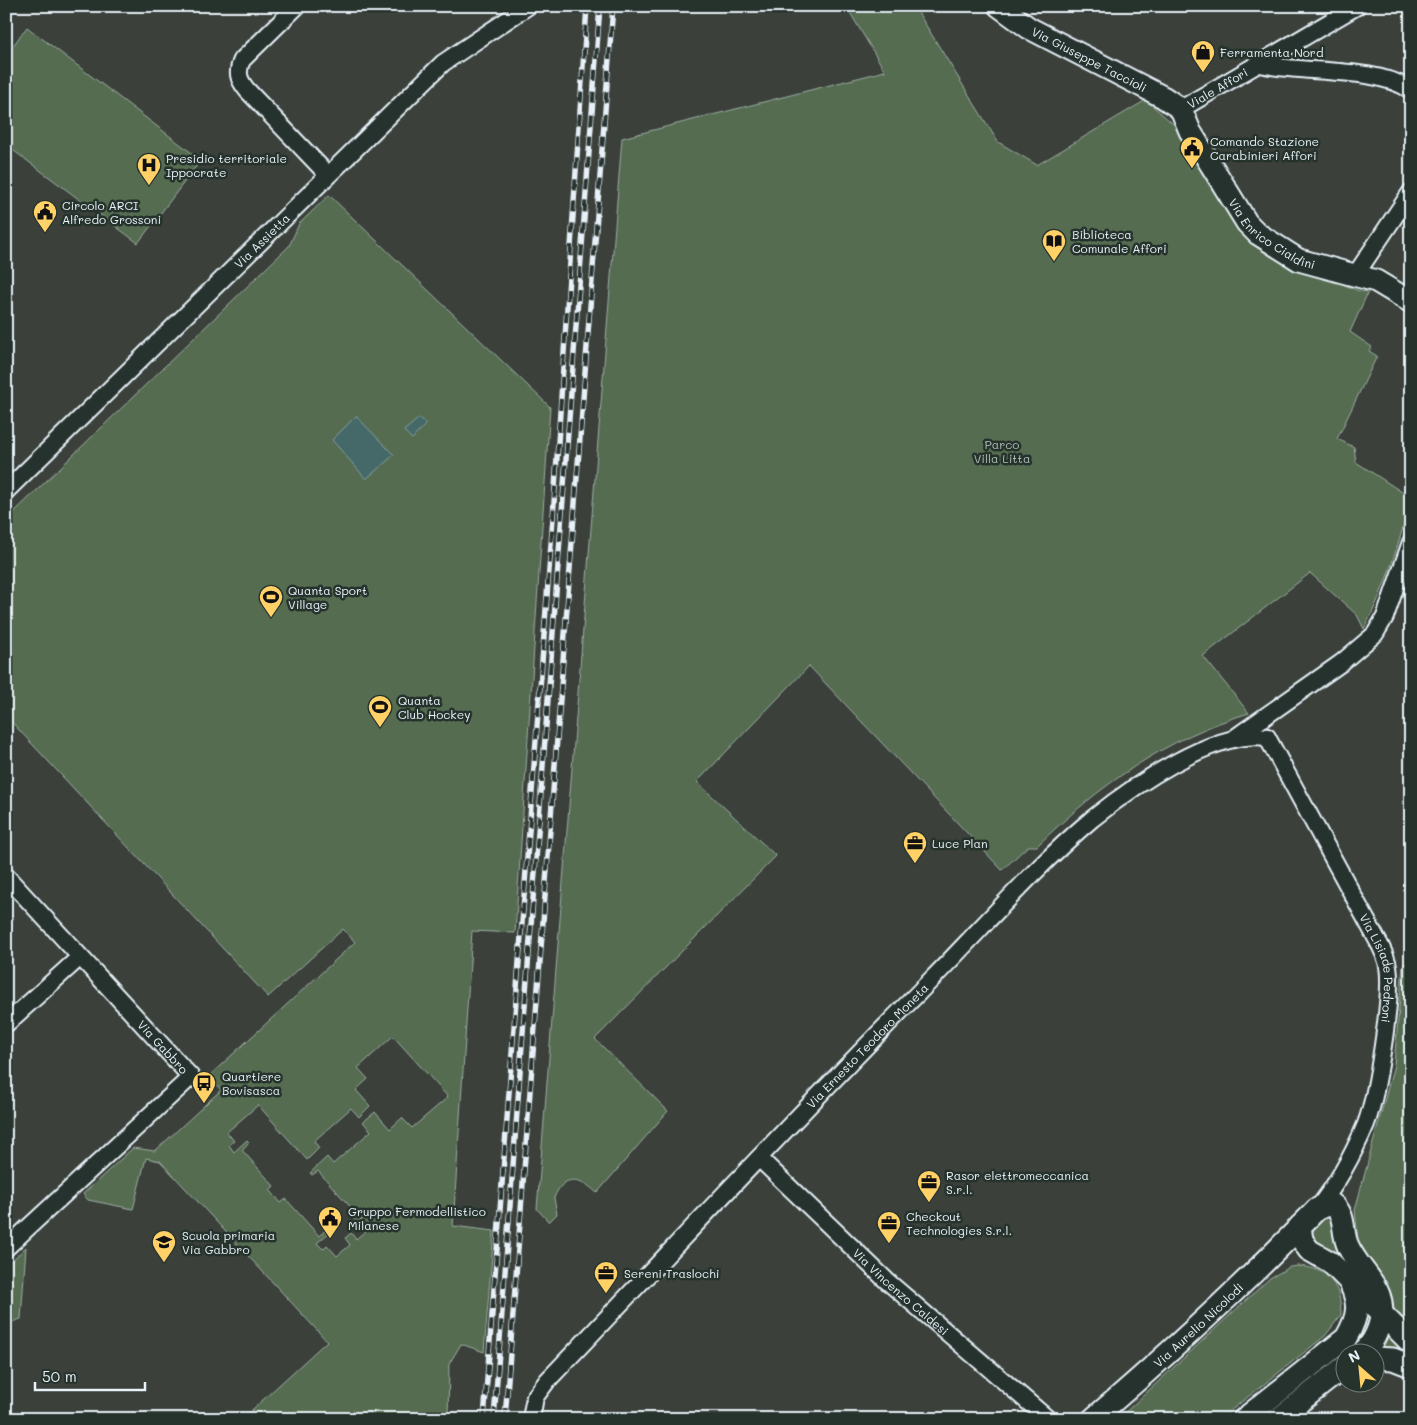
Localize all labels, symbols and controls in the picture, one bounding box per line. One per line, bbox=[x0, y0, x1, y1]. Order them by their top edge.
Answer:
street label: Via Giuseppe Taccioli bbox=[1029, 23, 1149, 95]
shop icon: Ferramenta Nord bbox=[1190, 39, 1216, 73]
place label: Ferramenta Nord bbox=[1220, 44, 1324, 60]
street label: Viale Affori bbox=[1184, 64, 1250, 112]
place label: Comando Stazione Carabinieri Affori bbox=[1210, 133, 1319, 163]
public building icon: Comando Stazione Carabinieri Affori bbox=[1179, 135, 1205, 169]
place label: Presidio territoriale Ippocrate bbox=[166, 150, 287, 180]
hospital icon: Presidio territoriale Ippocrate bbox=[136, 152, 162, 186]
street label: Via Enrico Cialdini bbox=[1226, 195, 1317, 272]
place label: Circolo ARCI Alfredo Grossoni bbox=[62, 197, 161, 227]
public building icon: Circolo ARCI Alfredo Grossoni bbox=[32, 199, 58, 233]
street label: Via Assietta bbox=[230, 210, 293, 271]
place label: Biblioteca Comunale Affori bbox=[1072, 226, 1167, 256]
library icon: Biblioteca Comunale Affori bbox=[1041, 228, 1067, 262]
park label: Parco Villa Litta bbox=[974, 436, 1030, 466]
place label: Quanta Sport Village bbox=[288, 582, 367, 612]
sports icon: Quanta Sport Village bbox=[258, 584, 284, 618]
place label: Quanta Club Hockey bbox=[398, 692, 470, 722]
sports icon: Quanta Club Hockey bbox=[367, 694, 393, 728]
office icon: Luce Plan bbox=[902, 830, 928, 864]
place label: Luce Plan bbox=[932, 835, 988, 851]
street label: Via Lisiade Pedroni bbox=[1356, 910, 1397, 1024]
street label: Via Ernesto Teodoro Moneta bbox=[803, 980, 931, 1111]
street label: Via Gabbro bbox=[134, 1016, 192, 1077]
place label: Quartiere Bovisasca bbox=[222, 1068, 281, 1098]
bus stop icon: Quartiere Bovisasca bbox=[191, 1070, 217, 1104]
place label: Rasor elettromeccanica S.r.l. bbox=[946, 1167, 1089, 1197]
office icon: Rasor elettromeccanica S.r.l. bbox=[916, 1169, 942, 1203]
place label: Gruppo Fermodellistico Milanese bbox=[348, 1203, 486, 1233]
public building icon: Gruppo Fermodellistico Milanese bbox=[317, 1205, 343, 1239]
place label: Checkout Technologies S.r.l. bbox=[906, 1208, 1012, 1238]
office icon: Checkout Technologies S.r.l. bbox=[876, 1210, 902, 1244]
place label: Scuola primaria Via Gabbro bbox=[182, 1227, 275, 1257]
school or university icon: Scuola primaria Via Gabbro bbox=[151, 1229, 177, 1263]
street label: Via Vincenzo Caldesi bbox=[850, 1245, 952, 1339]
office icon: Sereni Traslochi bbox=[593, 1260, 619, 1294]
place label: Sereni Traslochi bbox=[624, 1265, 719, 1281]
street label: Via Aurelio Nicolodi bbox=[1150, 1279, 1246, 1371]
north arrow bbox=[1334, 1342, 1384, 1392]
text: N bbox=[1345, 1345, 1363, 1367]
scale bar bbox=[35, 1360, 145, 1392]
text: 50 m bbox=[42, 1366, 77, 1386]

